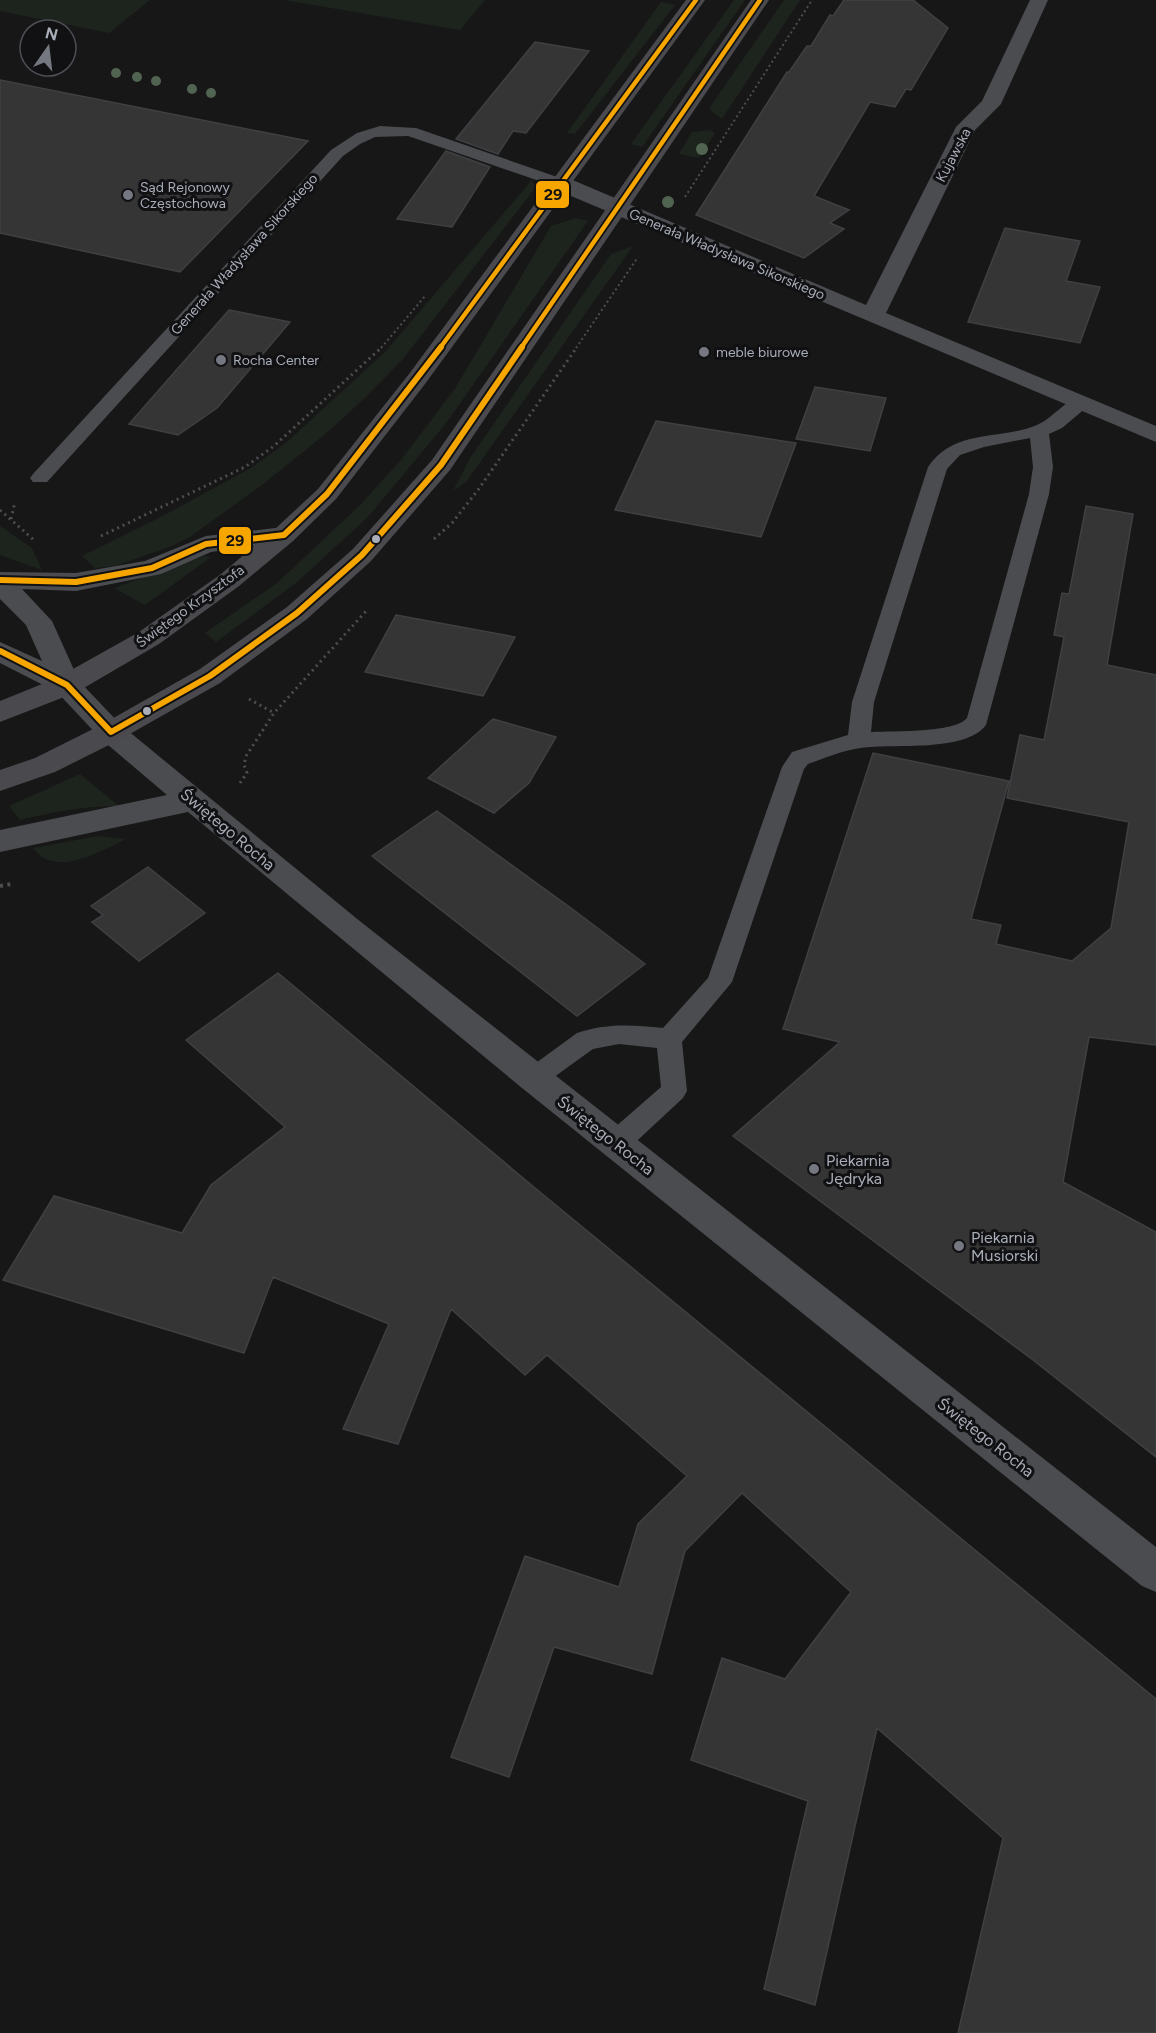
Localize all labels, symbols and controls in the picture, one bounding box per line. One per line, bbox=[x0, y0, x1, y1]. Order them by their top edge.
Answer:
north arrow bbox=[18, 18, 78, 78]
text: N bbox=[43, 23, 60, 45]
street label: Kujawska bbox=[932, 125, 975, 185]
street label: Generała Władysława Sikorskiego bbox=[167, 170, 321, 338]
place label: Sąd Rejonowy Częstochowa bbox=[140, 179, 230, 212]
line badge: 29 bbox=[535, 180, 570, 209]
text: 29 bbox=[544, 185, 562, 204]
marker: Sąd Rejonowy Częstochowa bbox=[121, 188, 135, 202]
street label: Generała Władysława Sikorskiego bbox=[626, 205, 827, 304]
place label: meble biurowe bbox=[716, 344, 809, 361]
marker: meble biurowe bbox=[697, 345, 711, 359]
place label: Rocha Center bbox=[233, 352, 319, 369]
marker: Rocha Center bbox=[214, 353, 228, 367]
line badge: 29 bbox=[218, 526, 252, 555]
text: 29 bbox=[226, 531, 244, 550]
unlabelled marker bbox=[370, 533, 382, 545]
street label: Świętego Krzysztofa bbox=[133, 561, 248, 651]
unlabelled marker bbox=[141, 705, 153, 717]
street label: Świętego Rocha bbox=[177, 784, 279, 874]
street label: Świętego Rocha bbox=[554, 1092, 658, 1179]
place label: Piekarnia Jędryka bbox=[826, 1151, 890, 1188]
marker: Piekarnia Jędryka bbox=[807, 1162, 821, 1176]
place label: Piekarnia Musiorski bbox=[971, 1228, 1038, 1265]
marker: Piekarnia Musiorski bbox=[952, 1239, 966, 1253]
street label: Świętego Rocha bbox=[934, 1394, 1038, 1481]

